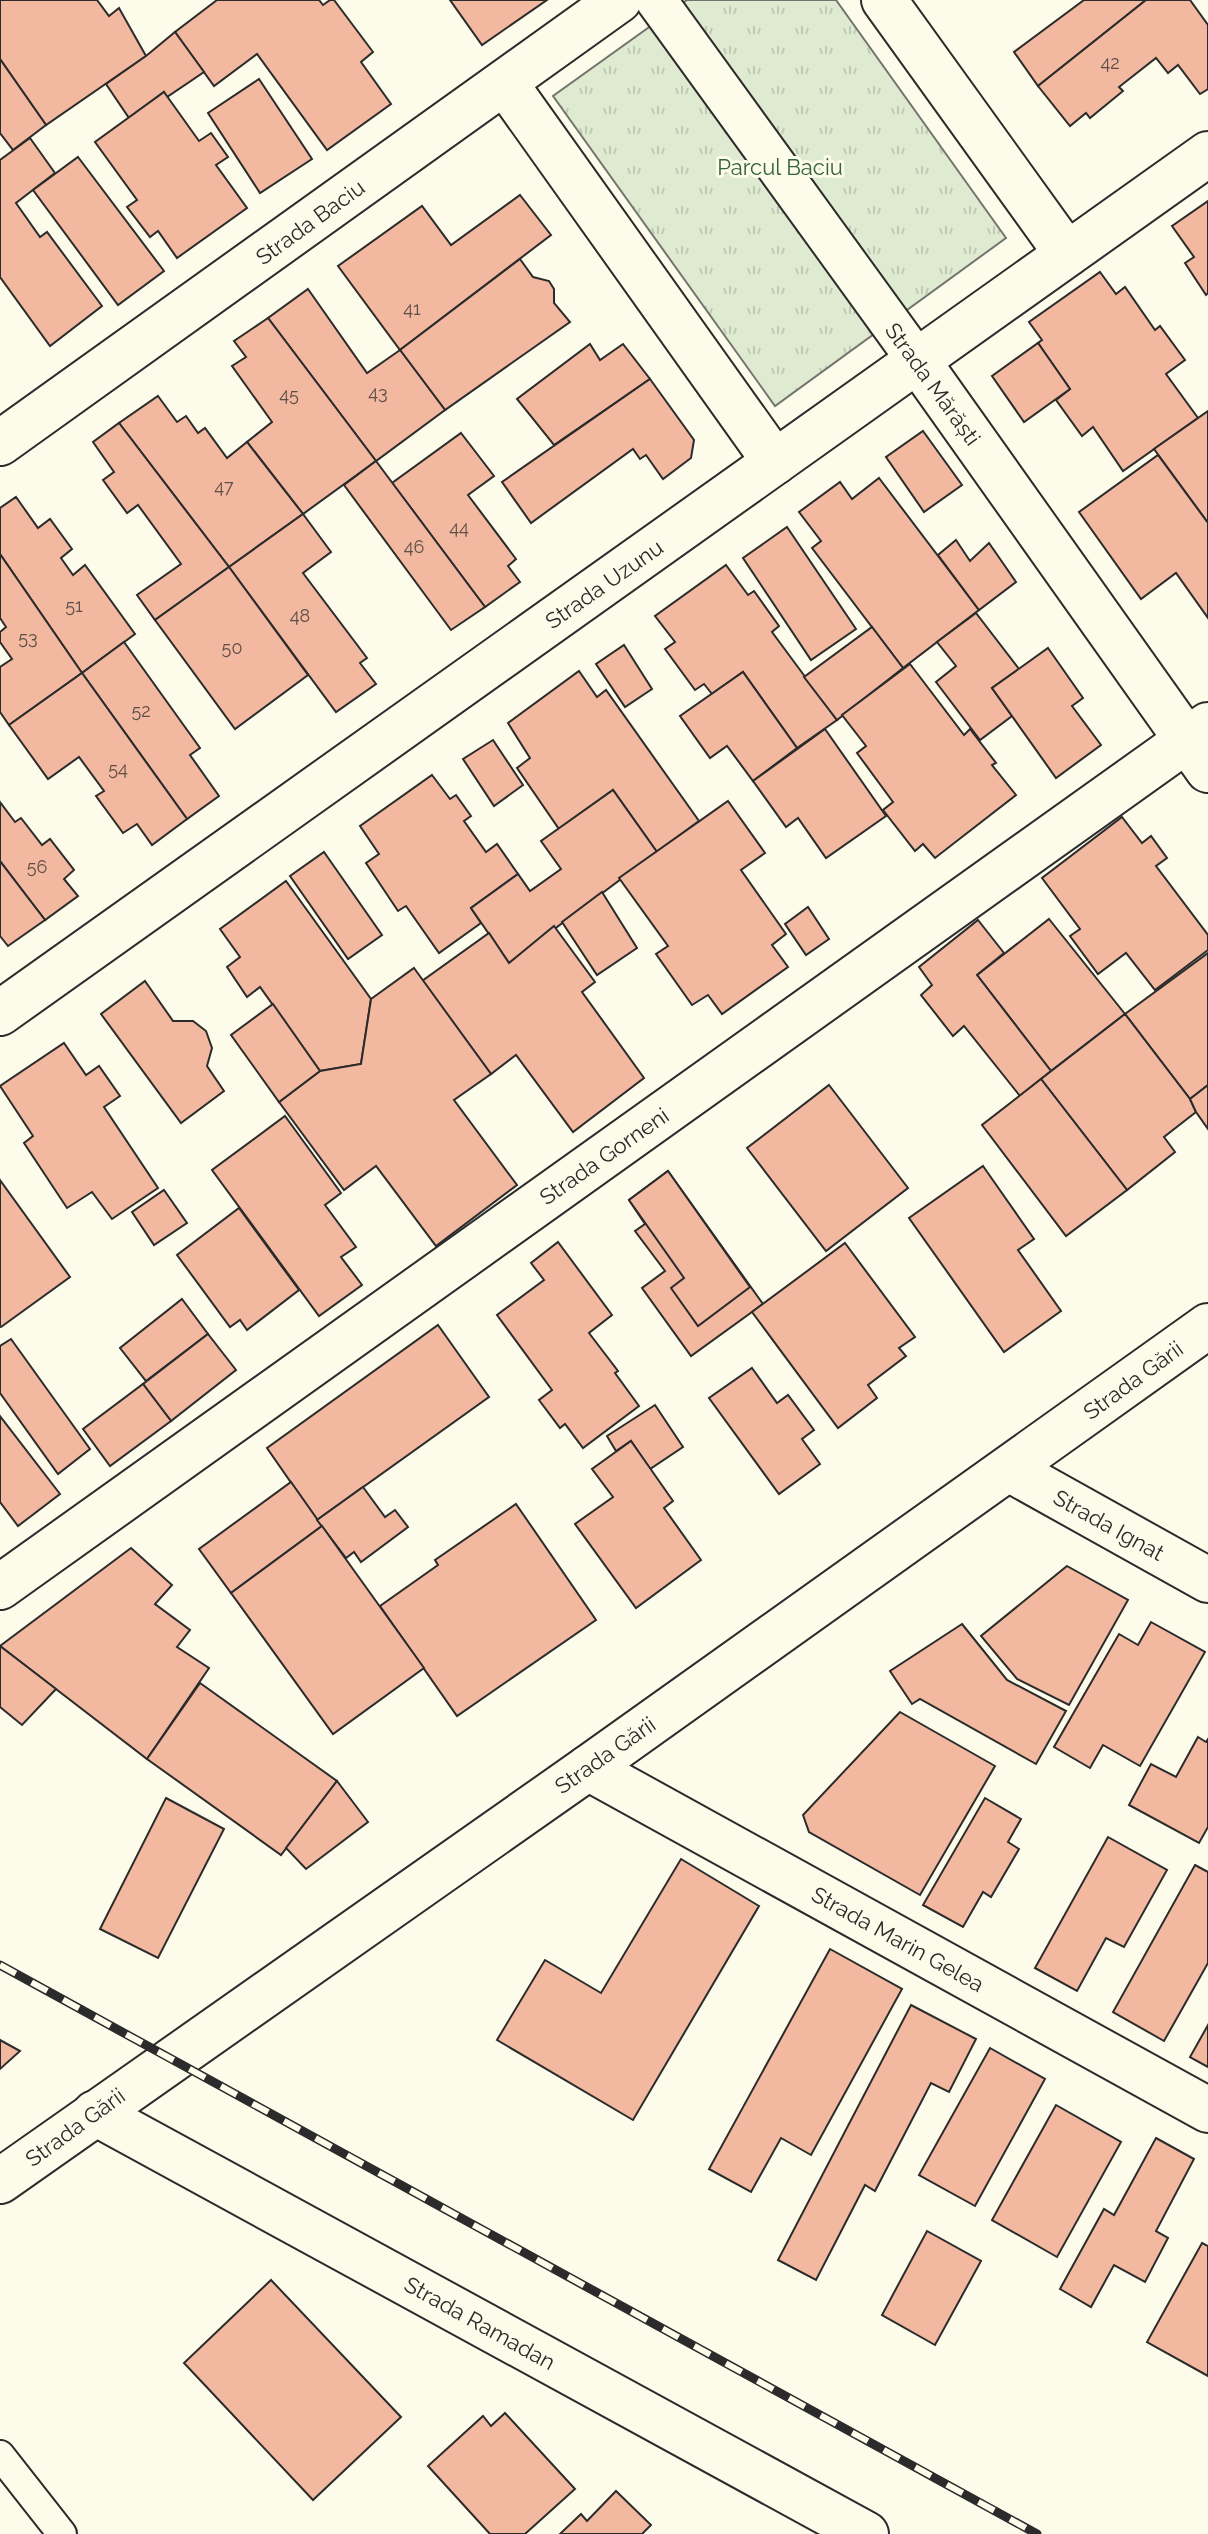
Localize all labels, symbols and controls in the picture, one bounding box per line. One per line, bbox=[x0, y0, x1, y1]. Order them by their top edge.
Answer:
house number: 42 bbox=[1100, 52, 1120, 73]
park label: Parcul Baciu bbox=[717, 154, 843, 180]
street label: Strada Baciu bbox=[251, 174, 369, 270]
house number: 41 bbox=[403, 298, 421, 319]
street label: Strada Mărăști bbox=[880, 318, 986, 450]
house number: 43 bbox=[368, 382, 388, 403]
house number: 45 bbox=[279, 384, 299, 405]
house number: 47 bbox=[214, 476, 234, 497]
house number: 44 bbox=[449, 517, 469, 538]
street label: Strada Uzunu bbox=[540, 534, 668, 634]
house number: 46 bbox=[404, 536, 424, 557]
house number: 51 bbox=[65, 595, 83, 616]
house number: 48 bbox=[290, 605, 310, 626]
house number: 53 bbox=[18, 627, 38, 648]
house number: 50 bbox=[222, 637, 242, 658]
house number: 52 bbox=[131, 700, 151, 721]
house number: 54 bbox=[108, 758, 128, 779]
house number: 56 bbox=[27, 856, 47, 877]
street label: Strada Gorneni bbox=[535, 1102, 673, 1210]
street label: Strada Gării bbox=[1078, 1335, 1188, 1425]
street label: Strada Ignat bbox=[1049, 1484, 1169, 1566]
street label: Strada Gării bbox=[550, 1711, 660, 1799]
street label: Strada Marin Gelea bbox=[807, 1881, 989, 1997]
street label: Strada Gării bbox=[20, 2082, 130, 2172]
street label: Strada Ramadan bbox=[400, 2271, 560, 2375]

